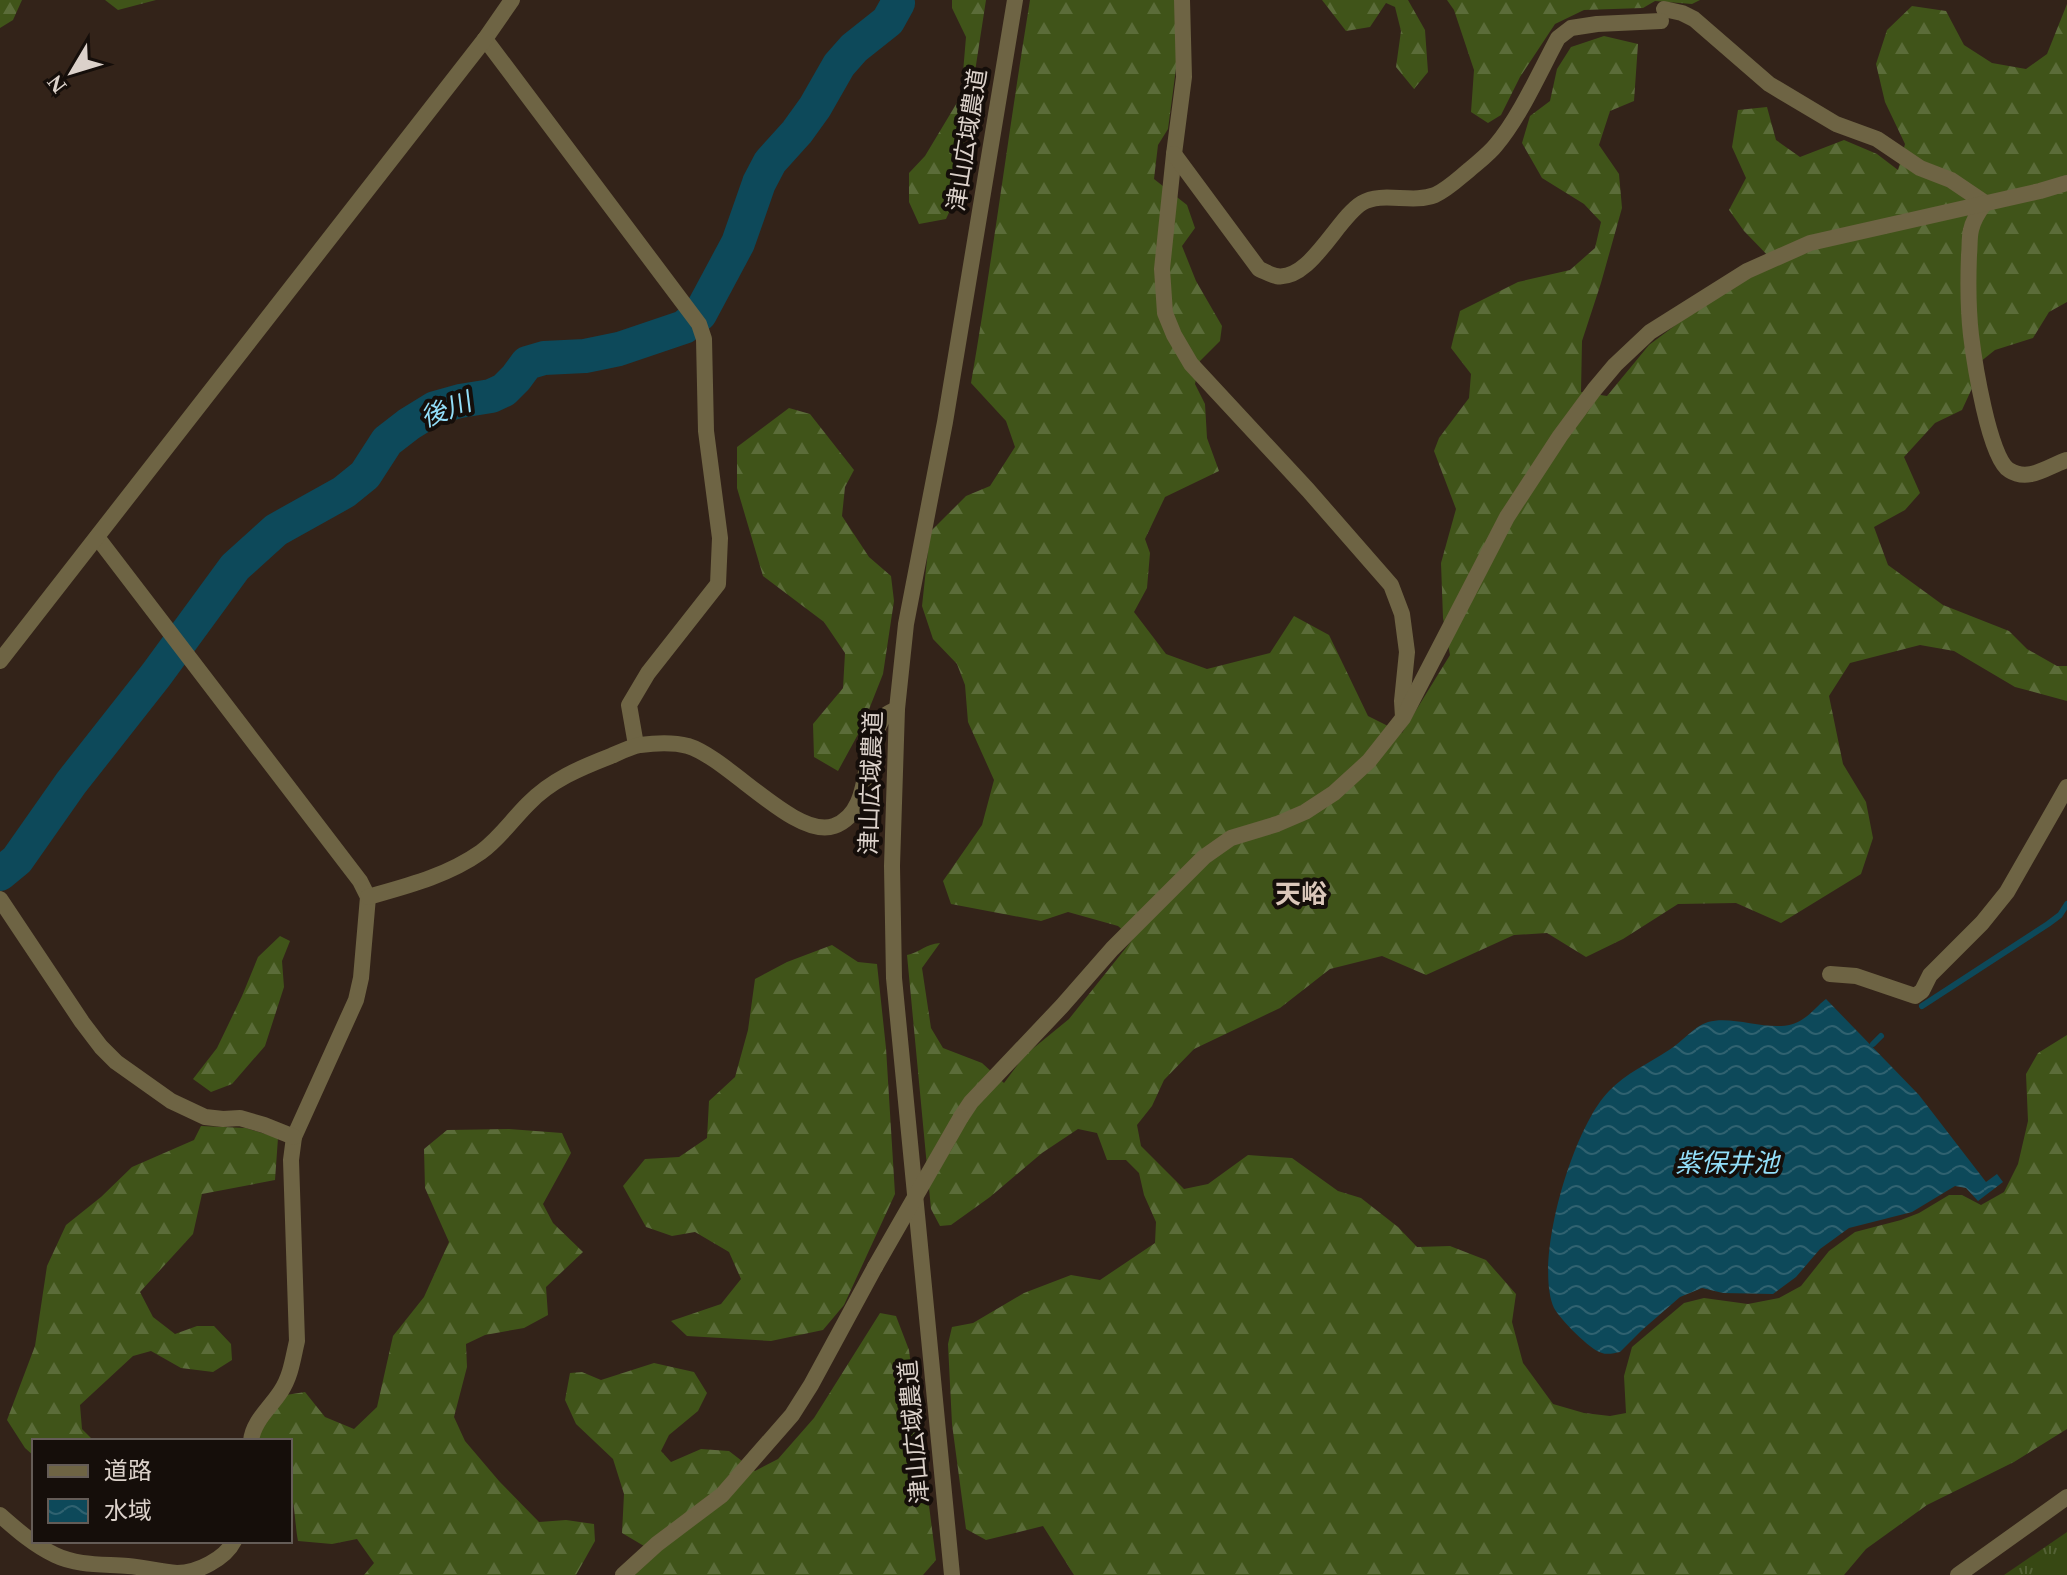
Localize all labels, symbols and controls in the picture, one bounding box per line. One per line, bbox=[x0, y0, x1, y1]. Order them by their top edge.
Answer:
north arrow bbox=[32, 32, 112, 112]
street label: 津山広域農道 bbox=[943, 67, 991, 213]
text: N bbox=[42, 70, 71, 98]
water label: 後川 bbox=[417, 386, 478, 433]
street label: 津山広域農道 bbox=[855, 711, 887, 855]
district label: 天峪 bbox=[1275, 880, 1327, 909]
water label: 紫保井池 bbox=[1675, 1149, 1782, 1178]
street label: 津山広域農道 bbox=[895, 1359, 933, 1505]
legend bbox=[32, 1439, 292, 1543]
text: 道路 bbox=[104, 1458, 152, 1484]
text: 水域 bbox=[104, 1498, 152, 1524]

